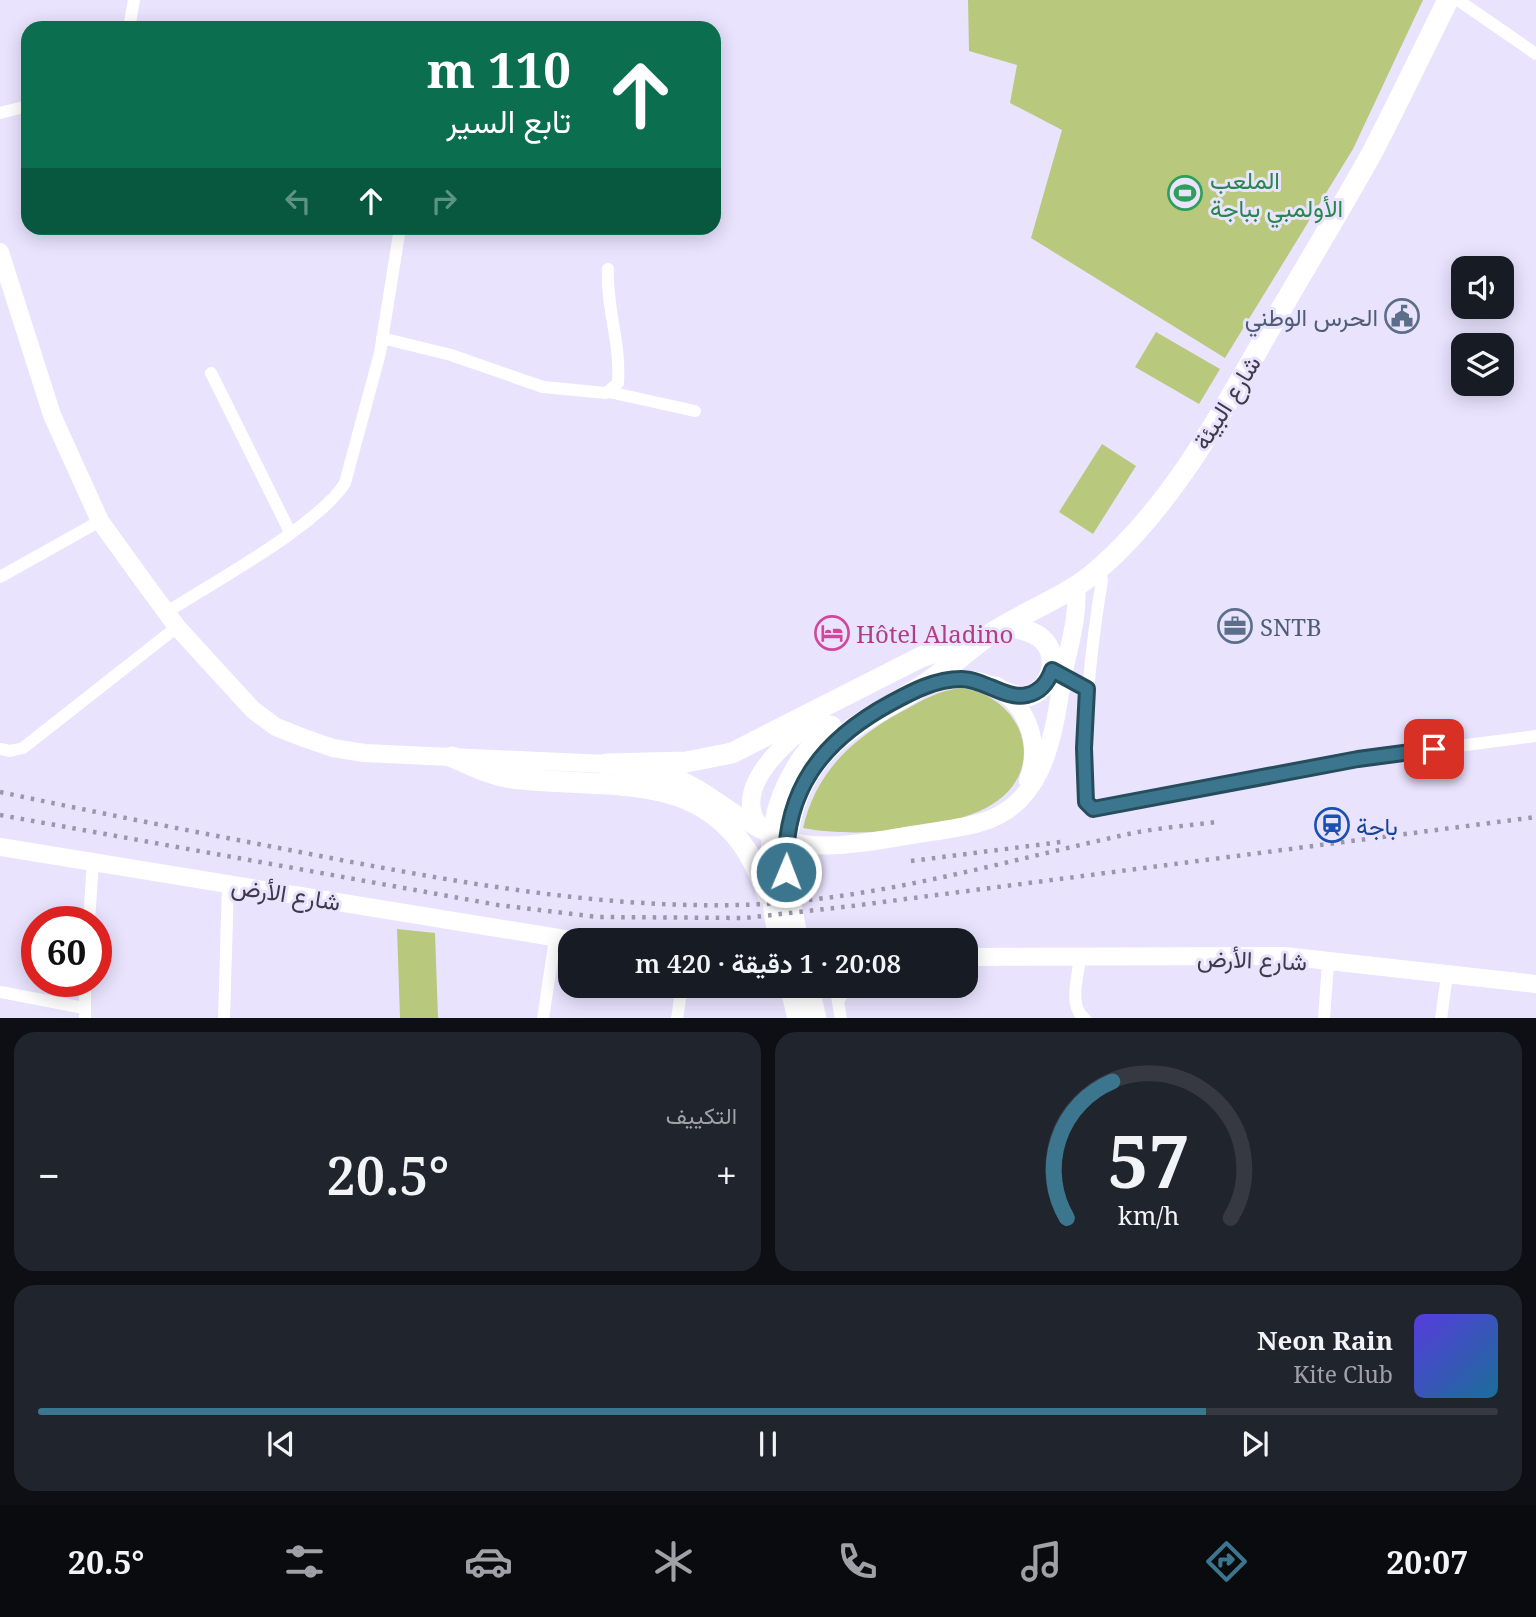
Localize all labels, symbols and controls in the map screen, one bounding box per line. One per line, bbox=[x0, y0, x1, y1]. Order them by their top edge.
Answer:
text: 110 m bbox=[427, 36, 571, 102]
icon: ahead bbox=[595, 49, 686, 140]
text: تابع السير bbox=[446, 99, 571, 142]
place label: الملعب الأولمبي بباجة bbox=[1210, 163, 1343, 228]
sports icon: الملعب الأولمبي بباجة bbox=[1166, 174, 1204, 212]
icon: left bbox=[279, 182, 317, 220]
icon: ahead bbox=[352, 182, 390, 220]
icon: right bbox=[425, 182, 463, 220]
map controls bbox=[1451, 256, 1514, 396]
button: sound bbox=[1451, 256, 1514, 319]
public building icon: الحرس الوطني bbox=[1383, 297, 1421, 335]
place label: الحرس الوطني bbox=[1245, 300, 1378, 337]
button: layers bbox=[1451, 333, 1514, 396]
street label: شارع البيئة bbox=[1184, 349, 1269, 456]
office icon: SNTB bbox=[1216, 607, 1254, 645]
place label: SNTB bbox=[1260, 610, 1322, 643]
hotel icon: Hôtel Aladino bbox=[813, 614, 851, 652]
place label: Hôtel Aladino bbox=[856, 617, 1013, 650]
pin bbox=[1404, 719, 1464, 779]
icon: arrive bbox=[1415, 730, 1453, 768]
station icon: باجة bbox=[1313, 806, 1351, 844]
place label: باجة bbox=[1356, 809, 1398, 842]
position arrow bbox=[749, 835, 823, 909]
street label: شارع الأرض bbox=[229, 868, 343, 919]
speed limit sign: 60 bbox=[21, 906, 112, 997]
street label: شارع الأرض bbox=[1196, 941, 1308, 978]
text: 20:08 · 1 دقيقة · 420 m bbox=[635, 945, 901, 981]
text: التكييف bbox=[666, 1099, 737, 1131]
text: 57 bbox=[1107, 1110, 1190, 1209]
text: 20.5° bbox=[326, 1139, 449, 1210]
text: − bbox=[38, 1149, 60, 1201]
text: + bbox=[716, 1149, 737, 1201]
text: km/h bbox=[1118, 1197, 1179, 1231]
text: Neon Rain bbox=[1257, 1322, 1393, 1358]
text: Kite Club bbox=[1293, 1358, 1393, 1390]
icon: previous bbox=[262, 1425, 300, 1463]
icon: pause bbox=[749, 1425, 787, 1463]
icon: next bbox=[1236, 1425, 1274, 1463]
icon: filters bbox=[280, 1537, 329, 1586]
icon: car bbox=[464, 1537, 513, 1586]
icon: climate bbox=[649, 1537, 698, 1586]
icon: phone bbox=[833, 1537, 882, 1586]
icon: music bbox=[1017, 1537, 1066, 1586]
icon: directions bbox=[1202, 1537, 1251, 1586]
text: 20.5° bbox=[68, 1540, 144, 1583]
text: 20:07 bbox=[1386, 1540, 1468, 1583]

